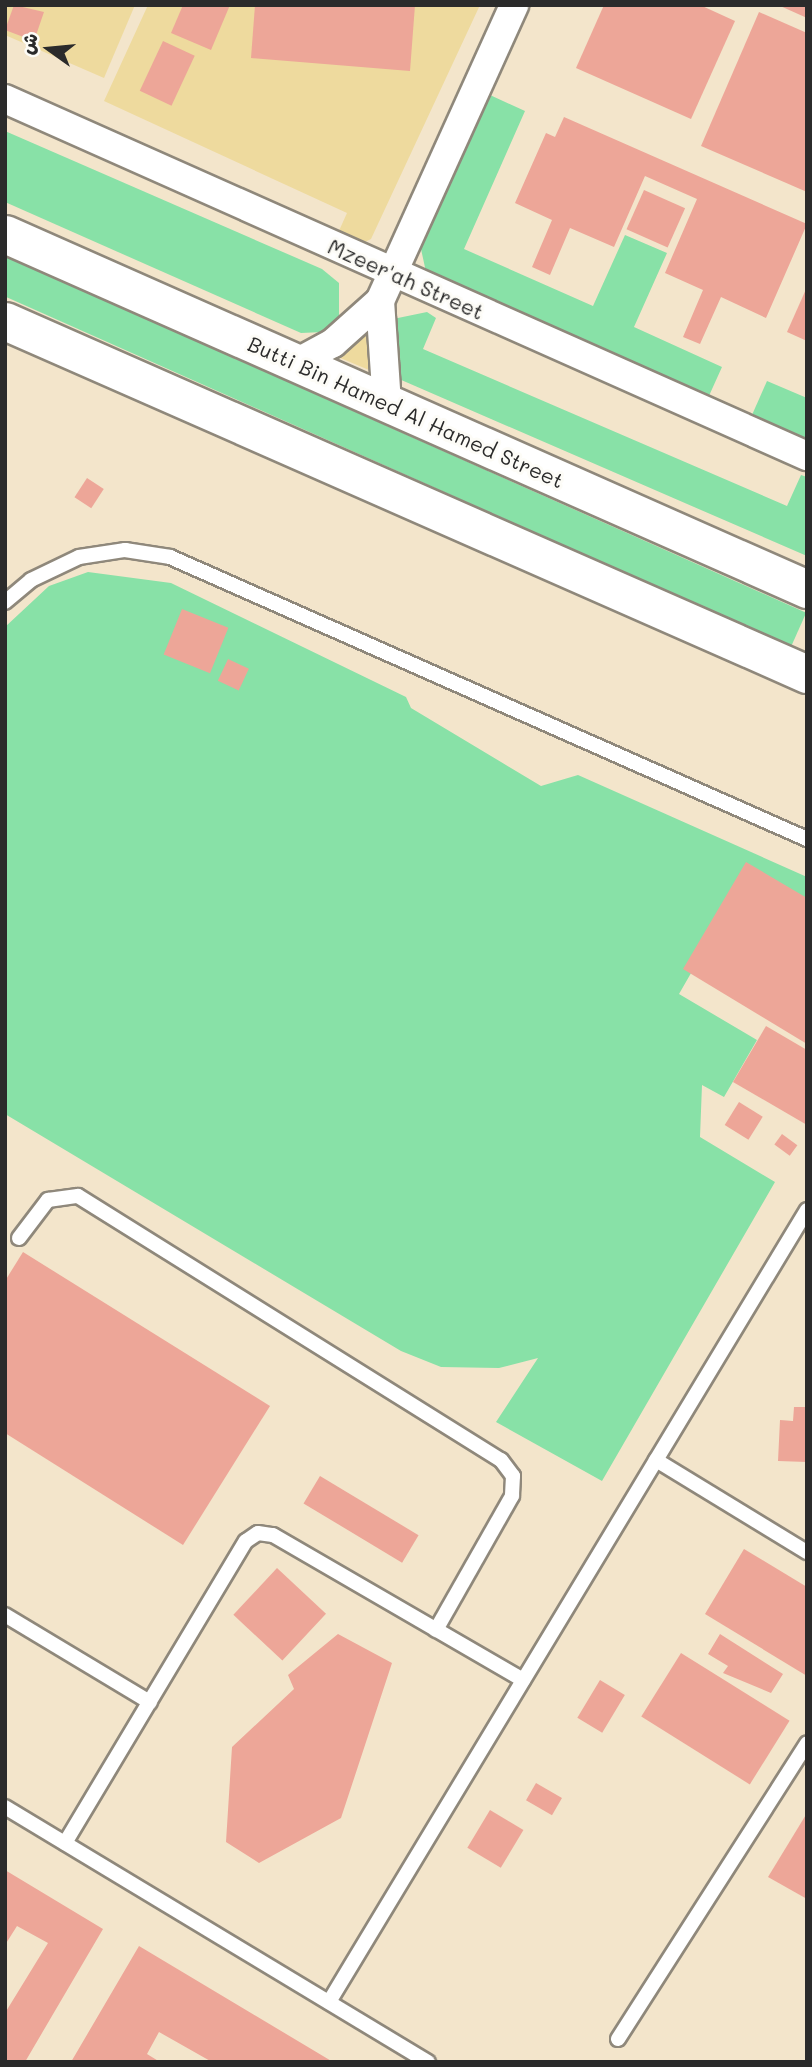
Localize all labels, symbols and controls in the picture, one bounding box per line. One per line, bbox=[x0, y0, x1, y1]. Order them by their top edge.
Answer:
north arrow bbox=[14, 14, 84, 84]
text: ش bbox=[13, 30, 43, 57]
street label: Mzeer'ah Street bbox=[324, 233, 488, 325]
street label: Butti Bin Hamed Al Hamed Street bbox=[244, 331, 568, 493]

